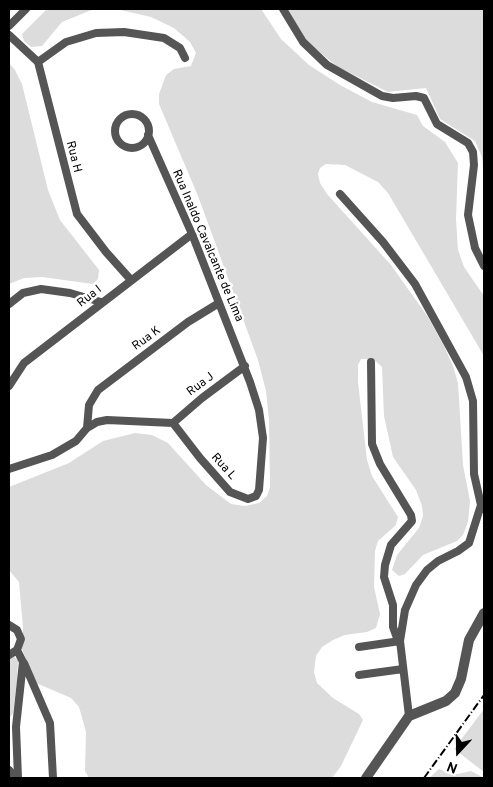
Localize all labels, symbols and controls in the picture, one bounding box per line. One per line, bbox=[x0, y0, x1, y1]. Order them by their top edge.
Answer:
street label: Rua H bbox=[62, 140, 84, 174]
street label: Rua Inaldo Cavalcante de Lima bbox=[168, 168, 246, 324]
street label: Rua I bbox=[75, 283, 105, 311]
street label: Rua K bbox=[130, 324, 164, 354]
street label: Rua J bbox=[185, 370, 217, 400]
street label: Rua L bbox=[207, 451, 239, 483]
north arrow bbox=[433, 727, 483, 777]
text: N bbox=[445, 757, 460, 776]

